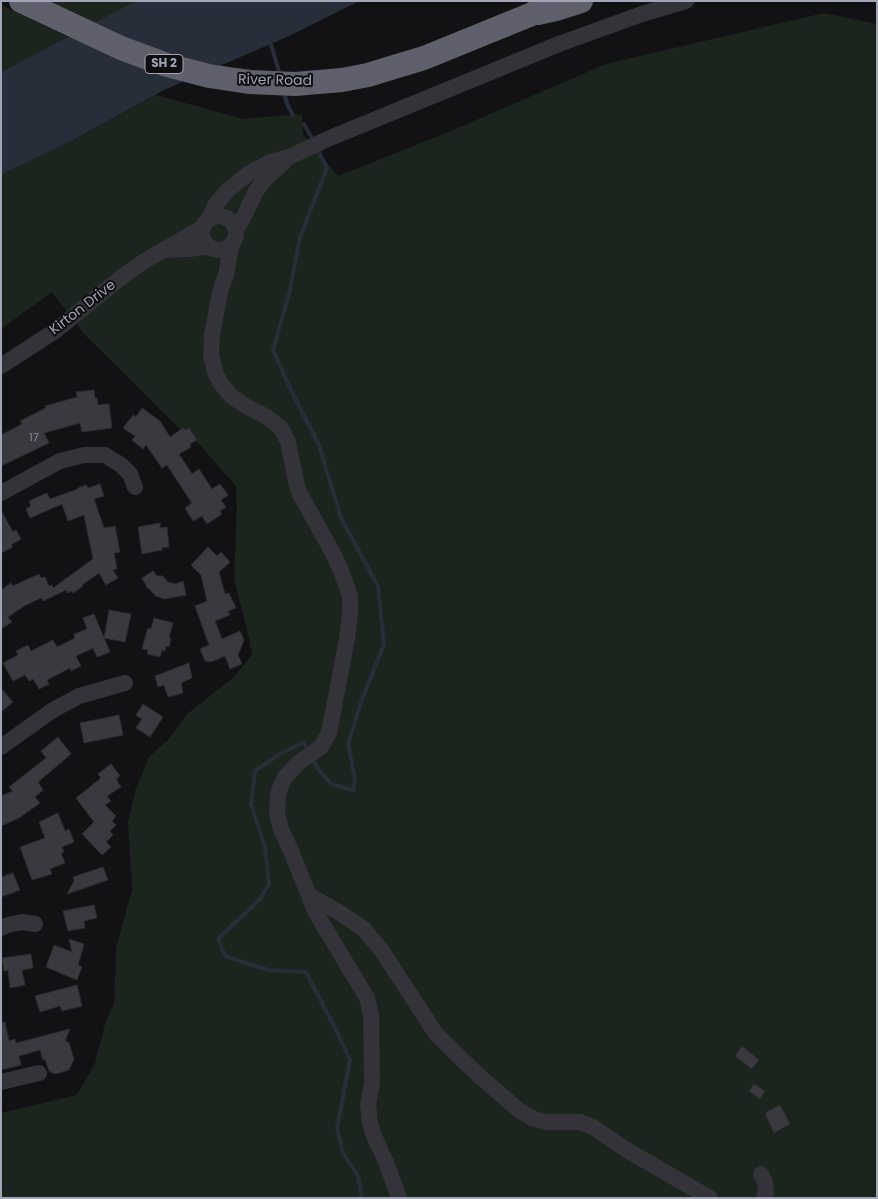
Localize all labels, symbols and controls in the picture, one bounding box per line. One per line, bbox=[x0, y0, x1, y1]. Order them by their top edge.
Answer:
road number: SH 2 bbox=[145, 54, 183, 74]
street label: River Road bbox=[238, 72, 312, 90]
street label: Kirton Drive bbox=[47, 277, 119, 339]
house number: 17 bbox=[29, 431, 39, 445]

